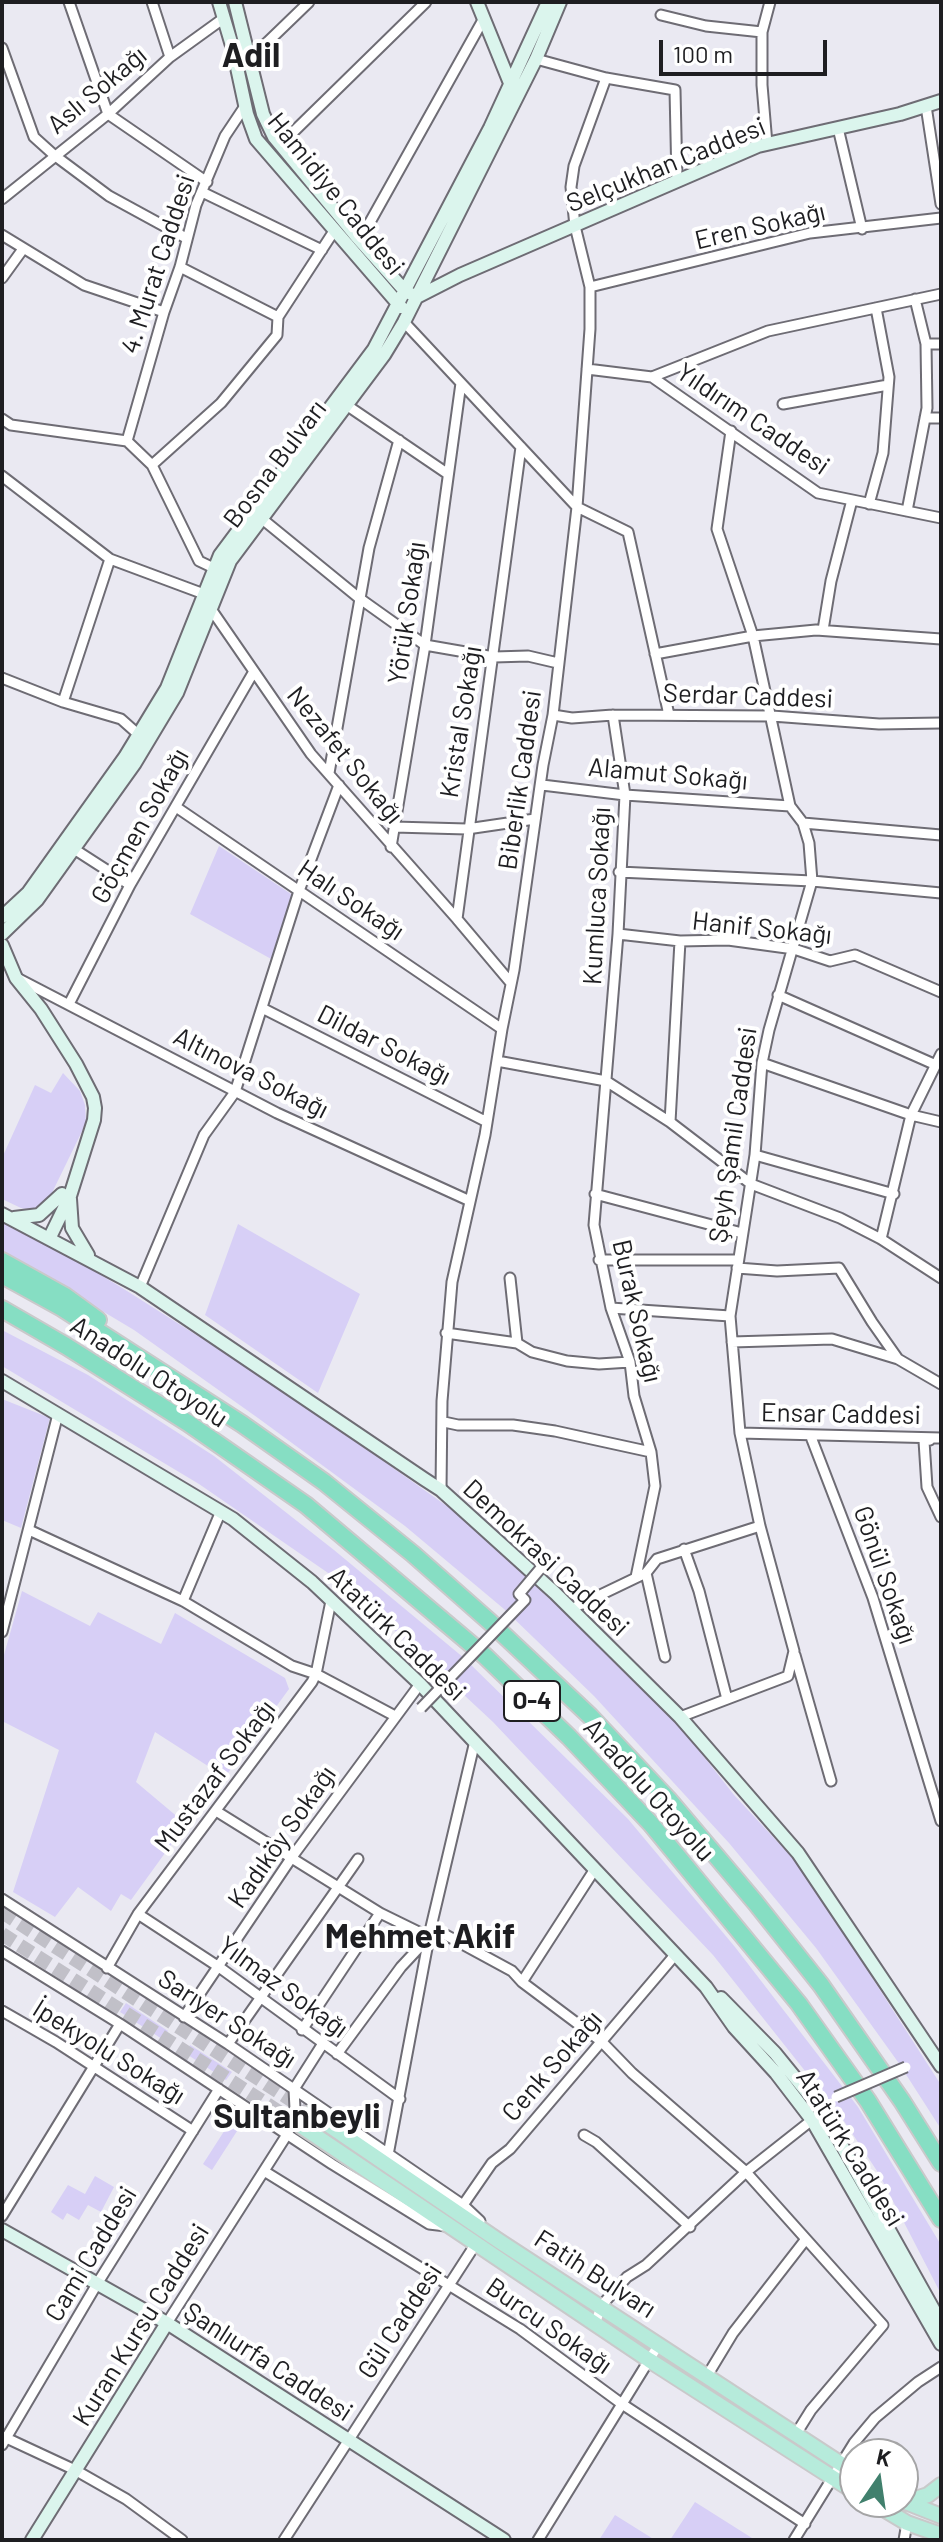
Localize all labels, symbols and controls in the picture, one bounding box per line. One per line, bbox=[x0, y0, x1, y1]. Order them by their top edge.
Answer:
scale bar bbox=[663, 24, 831, 74]
district label: Adil bbox=[222, 36, 280, 76]
text: 100 m bbox=[673, 39, 733, 68]
street label: Aslı Sokağı bbox=[41, 40, 153, 140]
street label: Hamidiye Caddesi bbox=[261, 107, 411, 281]
street label: Selçukhan Caddesi bbox=[562, 111, 770, 219]
street label: 4. Murat Caddesi bbox=[114, 170, 202, 358]
street label: Eren Sokağı bbox=[692, 196, 828, 256]
street label: Yıldırım Caddesi bbox=[671, 356, 835, 482]
street label: Bosna Bulvarı bbox=[217, 394, 333, 534]
street label: Yörük Sokağı bbox=[382, 540, 432, 686]
street label: Kristal Sokağı bbox=[434, 644, 488, 800]
street label: Serdar Caddesi bbox=[662, 677, 834, 715]
street label: Nezafet Sokağı bbox=[280, 680, 410, 830]
street label: Biberlik Caddesi bbox=[492, 688, 548, 872]
street label: Göçmen Sokağı bbox=[85, 743, 195, 909]
street label: Alamut Sokağı bbox=[587, 751, 749, 797]
street label: Kumluca Sokağı bbox=[577, 806, 617, 986]
street label: Halı Sokağı bbox=[292, 853, 410, 947]
street label: Hanif Sokağı bbox=[691, 905, 833, 951]
street label: Dildar Sokağı bbox=[312, 998, 456, 1092]
street label: Altınova Sokağı bbox=[168, 1021, 334, 1125]
street label: Şeyh Şamil Caddesi bbox=[702, 1025, 764, 1245]
street label: Burak Sokağı bbox=[605, 1237, 669, 1385]
street label: Anadolu Otoyolu bbox=[65, 1310, 233, 1434]
street label: Ensar Caddesi bbox=[761, 1397, 921, 1431]
street label: Demokrasi Caddesi bbox=[457, 1473, 635, 1643]
street label: Gönül Sokağı bbox=[847, 1502, 923, 1648]
street label: Atatürk Caddesi bbox=[322, 1560, 472, 1708]
road number: O-4 bbox=[504, 1681, 560, 1721]
street label: Mustazaf Sokağı bbox=[148, 1694, 282, 1858]
street label: Anadolu Otoyolu bbox=[577, 1712, 721, 1868]
street label: Kadıköy Sokağı bbox=[221, 1760, 343, 1914]
district label: Mehmet Akif bbox=[325, 1917, 515, 1957]
street label: Yılmaz Sokağı bbox=[212, 1930, 354, 2044]
street label: Sarıyer Sokağı bbox=[152, 1963, 302, 2075]
street label: İpekyolu Sokağı bbox=[27, 1993, 191, 2111]
street label: Cenk Sokağı bbox=[495, 2004, 609, 2128]
street label: Atatürk Caddesi bbox=[789, 2064, 911, 2232]
district label: Sultanbeyli bbox=[213, 2097, 381, 2137]
street label: Cami Caddesi bbox=[38, 2181, 144, 2327]
street label: Kuran Kursu Caddesi bbox=[66, 2218, 216, 2432]
street label: Fatih Bulvarı bbox=[528, 2223, 662, 2325]
street label: Gül Caddesi bbox=[351, 2257, 449, 2385]
street label: Burcu Sokağı bbox=[480, 2271, 618, 2381]
street label: Şanlıurfa Caddesi bbox=[178, 2296, 358, 2428]
north arrow bbox=[839, 2438, 919, 2518]
text: K bbox=[874, 2442, 894, 2471]

